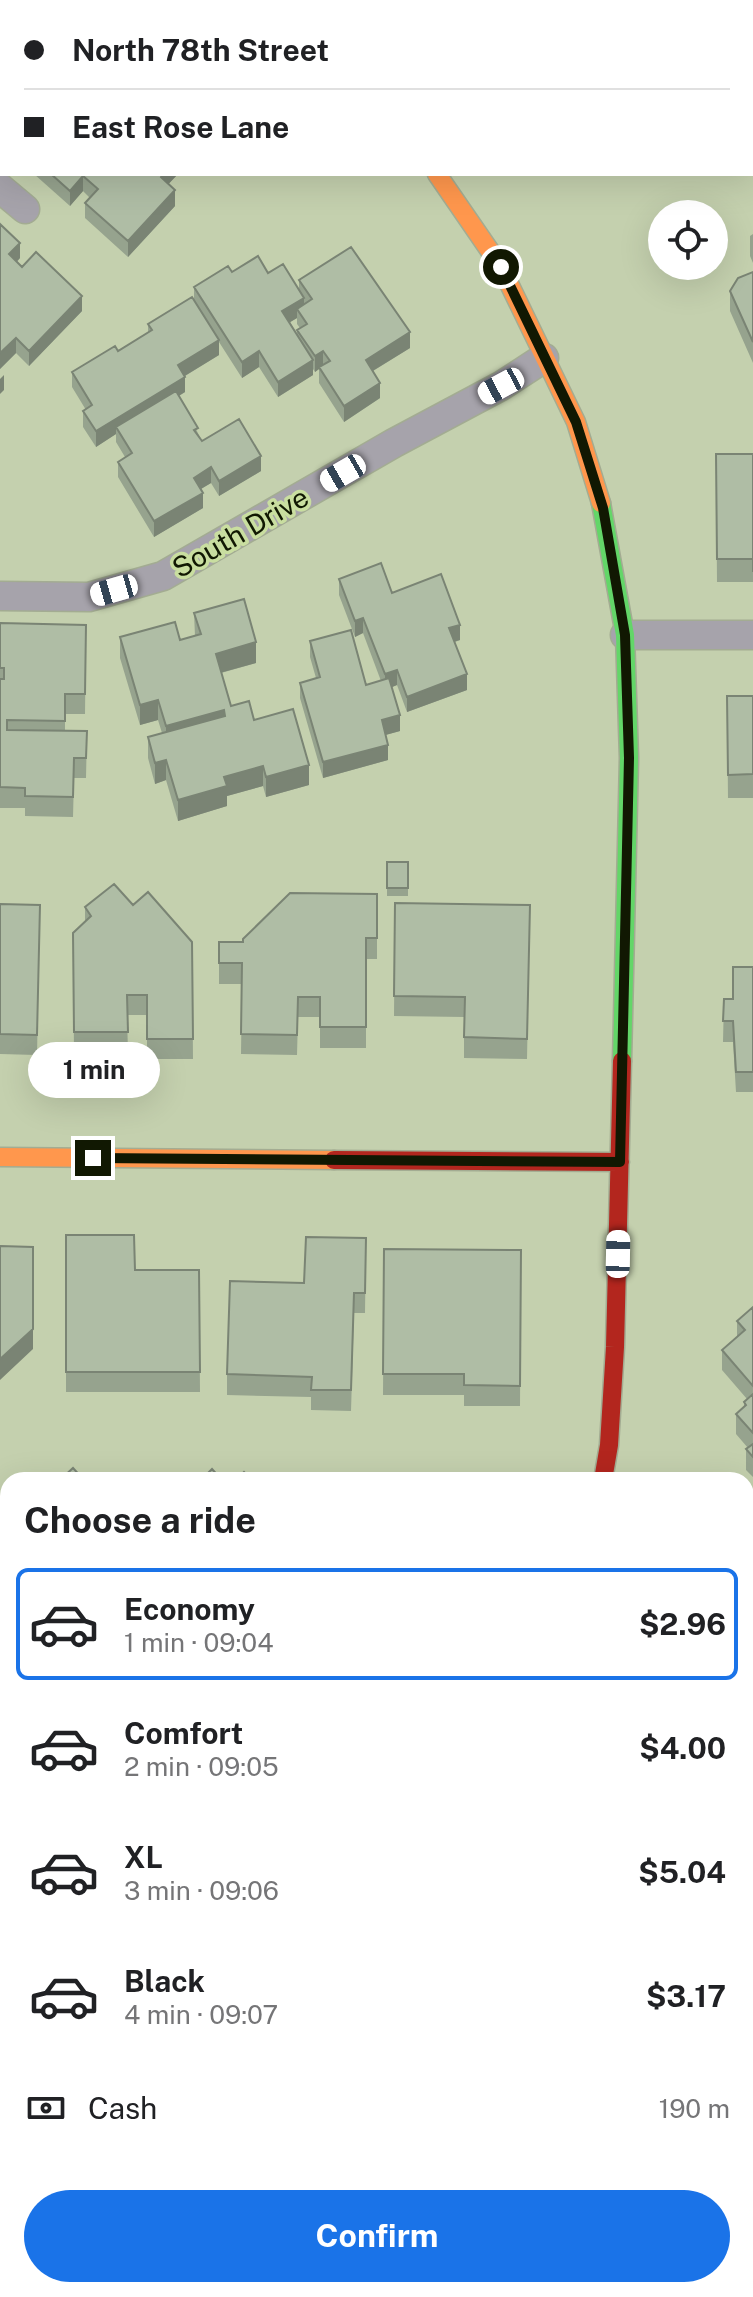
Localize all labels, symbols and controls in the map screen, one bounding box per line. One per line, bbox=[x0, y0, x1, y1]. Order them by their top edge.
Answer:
text: North 78th Street bbox=[72, 32, 329, 68]
text: East Rose Lane bbox=[72, 109, 289, 145]
map controls bbox=[648, 200, 728, 280]
button: locate bbox=[648, 200, 728, 280]
route start bbox=[483, 249, 519, 285]
car bbox=[474, 364, 528, 408]
car bbox=[316, 451, 370, 495]
street label: South Drive bbox=[166, 480, 314, 584]
car bbox=[88, 572, 140, 608]
callout: 1 min bbox=[27, 1042, 159, 1098]
text: 1 min bbox=[63, 1054, 125, 1085]
route end bbox=[75, 1140, 111, 1176]
car bbox=[606, 1230, 630, 1278]
text: Choose a ride bbox=[24, 1499, 256, 1541]
icon: car bbox=[28, 1588, 100, 1660]
text: Economy bbox=[124, 1591, 255, 1627]
text: $2.96 bbox=[639, 1606, 726, 1642]
text: 1 min · 09:04 bbox=[124, 1627, 273, 1658]
icon: car bbox=[28, 1712, 100, 1784]
text: Comfort bbox=[124, 1715, 243, 1751]
text: $4.00 bbox=[639, 1730, 726, 1766]
text: 2 min · 09:05 bbox=[124, 1751, 279, 1782]
icon: car bbox=[28, 1836, 100, 1908]
text: XL bbox=[124, 1839, 163, 1875]
text: $5.04 bbox=[638, 1854, 726, 1890]
text: 3 min · 09:06 bbox=[124, 1875, 279, 1906]
icon: car bbox=[28, 1960, 100, 2032]
text: Black bbox=[124, 1963, 205, 1999]
text: $3.17 bbox=[646, 1978, 726, 2014]
text: 4 min · 09:07 bbox=[124, 1999, 278, 2030]
icon: cash bbox=[24, 2086, 68, 2130]
text: Cash bbox=[88, 2090, 157, 2126]
text: 190 m bbox=[659, 2093, 730, 2124]
button: Confirm bbox=[24, 2190, 730, 2282]

